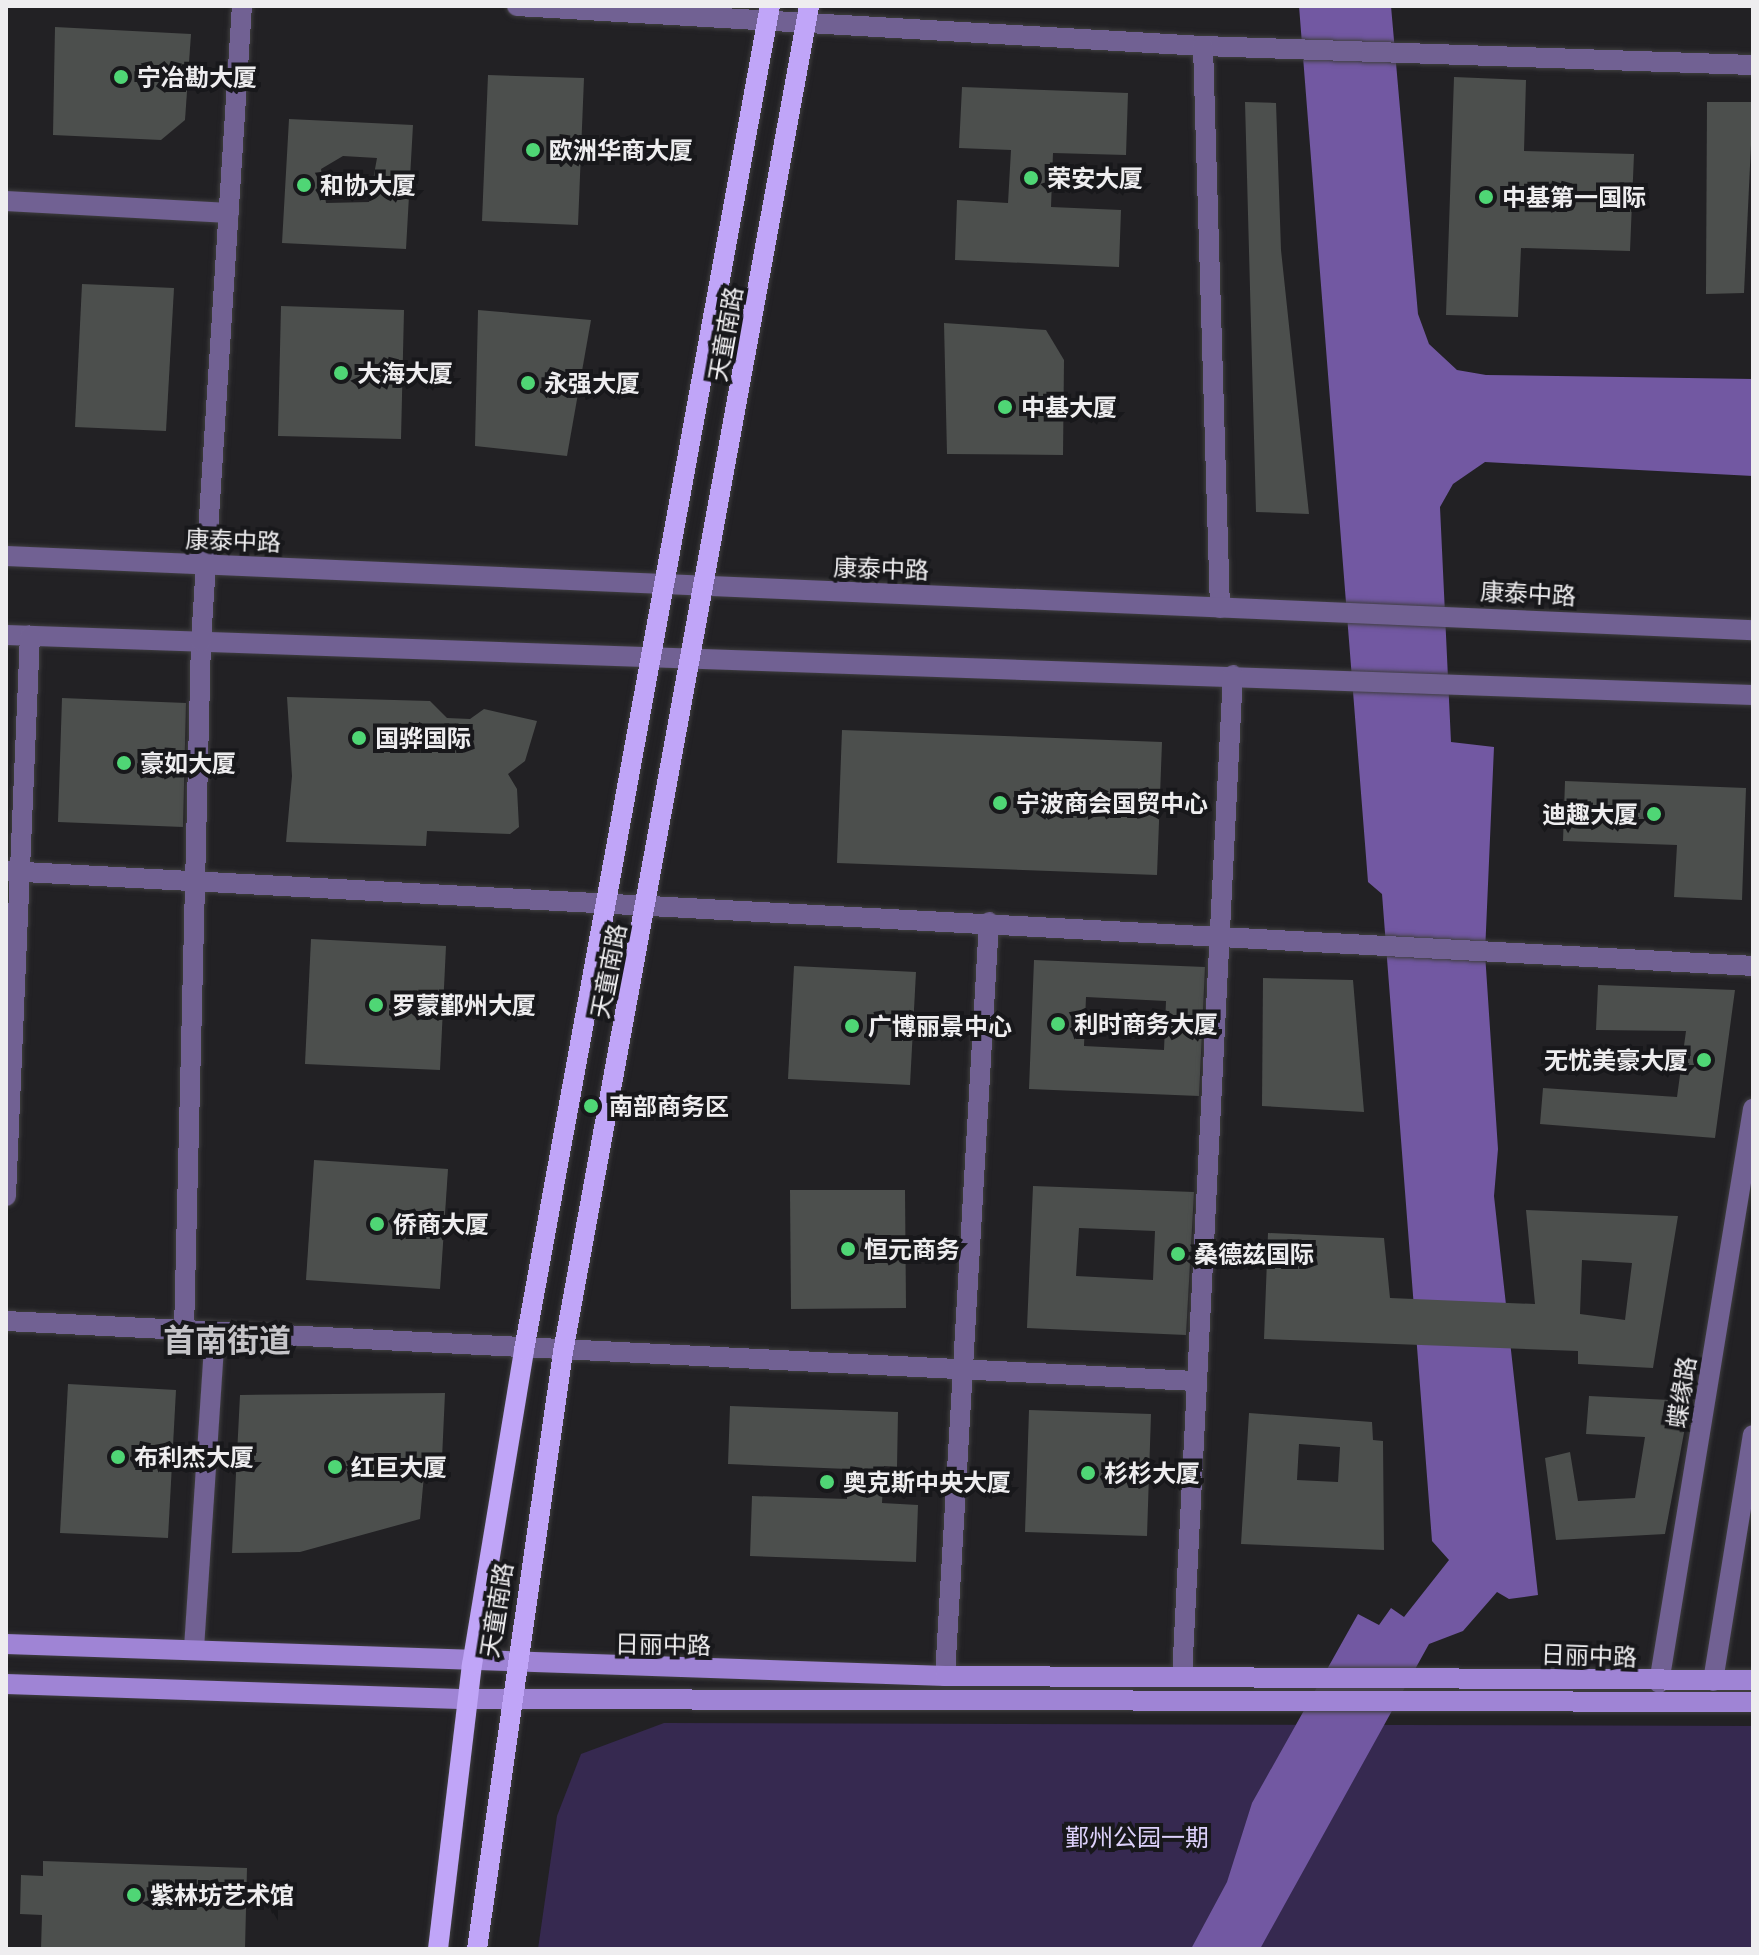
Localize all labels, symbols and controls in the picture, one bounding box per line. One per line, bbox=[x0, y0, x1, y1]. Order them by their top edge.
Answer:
place label: 宁冶勘大厦 bbox=[137, 63, 257, 91]
marker: 宁冶勘大厦 bbox=[112, 68, 130, 86]
place label: 欧洲华商大厦 bbox=[549, 136, 693, 164]
marker: 欧洲华商大厦 bbox=[524, 141, 542, 159]
place label: 荣安大厦 bbox=[1047, 164, 1143, 192]
marker: 荣安大厦 bbox=[1022, 169, 1040, 187]
place label: 和协大厦 bbox=[320, 171, 416, 199]
marker: 和协大厦 bbox=[295, 176, 313, 194]
place label: 中基第一国际 bbox=[1502, 183, 1646, 211]
marker: 中基第一国际 bbox=[1477, 188, 1495, 206]
street label: 天童南路 bbox=[702, 284, 748, 384]
place label: 大海大厦 bbox=[357, 359, 453, 387]
marker: 大海大厦 bbox=[332, 364, 350, 382]
place label: 永强大厦 bbox=[544, 369, 640, 397]
marker: 永强大厦 bbox=[519, 374, 537, 392]
place label: 中基大厦 bbox=[1021, 393, 1117, 421]
marker: 中基大厦 bbox=[996, 398, 1014, 416]
street label: 康泰中路 bbox=[185, 524, 281, 556]
street label: 康泰中路 bbox=[833, 552, 929, 584]
street label: 康泰中路 bbox=[1479, 576, 1577, 610]
place label: 国骅国际 bbox=[375, 724, 471, 752]
marker: 国骅国际 bbox=[350, 729, 368, 747]
place label: 豪如大厦 bbox=[140, 749, 236, 777]
marker: 豪如大厦 bbox=[115, 754, 133, 772]
place label: 宁波商会国贸中心 bbox=[1016, 789, 1208, 817]
marker: 宁波商会国贸中心 bbox=[991, 794, 1009, 812]
place label: 迪趣大厦 bbox=[1542, 800, 1638, 828]
marker: 迪趣大厦 bbox=[1645, 805, 1663, 823]
street label: 天童南路 bbox=[585, 921, 631, 1021]
place label: 罗蒙鄞州大厦 bbox=[392, 991, 536, 1019]
marker: 罗蒙鄞州大厦 bbox=[367, 996, 385, 1014]
place label: 利时商务大厦 bbox=[1074, 1010, 1218, 1038]
place label: 广博丽景中心 bbox=[868, 1012, 1012, 1040]
marker: 利时商务大厦 bbox=[1049, 1015, 1067, 1033]
marker: 广博丽景中心 bbox=[843, 1017, 861, 1035]
place label: 无忧美豪大厦 bbox=[1544, 1046, 1688, 1074]
marker: 无忧美豪大厦 bbox=[1695, 1051, 1713, 1069]
place label: 南部商务区 bbox=[609, 1092, 729, 1120]
marker: 南部商务区 bbox=[580, 1095, 602, 1117]
place label: 侨商大厦 bbox=[393, 1210, 489, 1238]
marker: 侨商大厦 bbox=[368, 1215, 386, 1233]
place label: 恒元商务 bbox=[864, 1235, 960, 1263]
marker: 恒元商务 bbox=[839, 1240, 857, 1258]
place label: 桑德兹国际 bbox=[1194, 1240, 1314, 1268]
marker: 桑德兹国际 bbox=[1169, 1245, 1187, 1263]
district label: 首南街道 bbox=[163, 1321, 291, 1359]
street label: 蝶缘路 bbox=[1661, 1354, 1701, 1430]
place label: 布利杰大厦 bbox=[134, 1443, 254, 1471]
marker: 布利杰大厦 bbox=[109, 1448, 127, 1466]
place label: 红巨大厦 bbox=[351, 1453, 447, 1481]
marker: 红巨大厦 bbox=[326, 1458, 344, 1476]
place label: 杉杉大厦 bbox=[1104, 1459, 1200, 1487]
marker: 杉杉大厦 bbox=[1079, 1464, 1097, 1482]
place label: 奥克斯中央大厦 bbox=[843, 1468, 1011, 1496]
marker: 奥克斯中央大厦 bbox=[818, 1473, 836, 1491]
street label: 天童南路 bbox=[474, 1560, 518, 1660]
street label: 日丽中路 bbox=[615, 1629, 711, 1659]
street label: 日丽中路 bbox=[1541, 1639, 1637, 1671]
park label: 鄞州公园一期 bbox=[1065, 1823, 1209, 1851]
place label: 紫林坊艺术馆 bbox=[150, 1881, 294, 1909]
marker: 紫林坊艺术馆 bbox=[125, 1886, 143, 1904]

